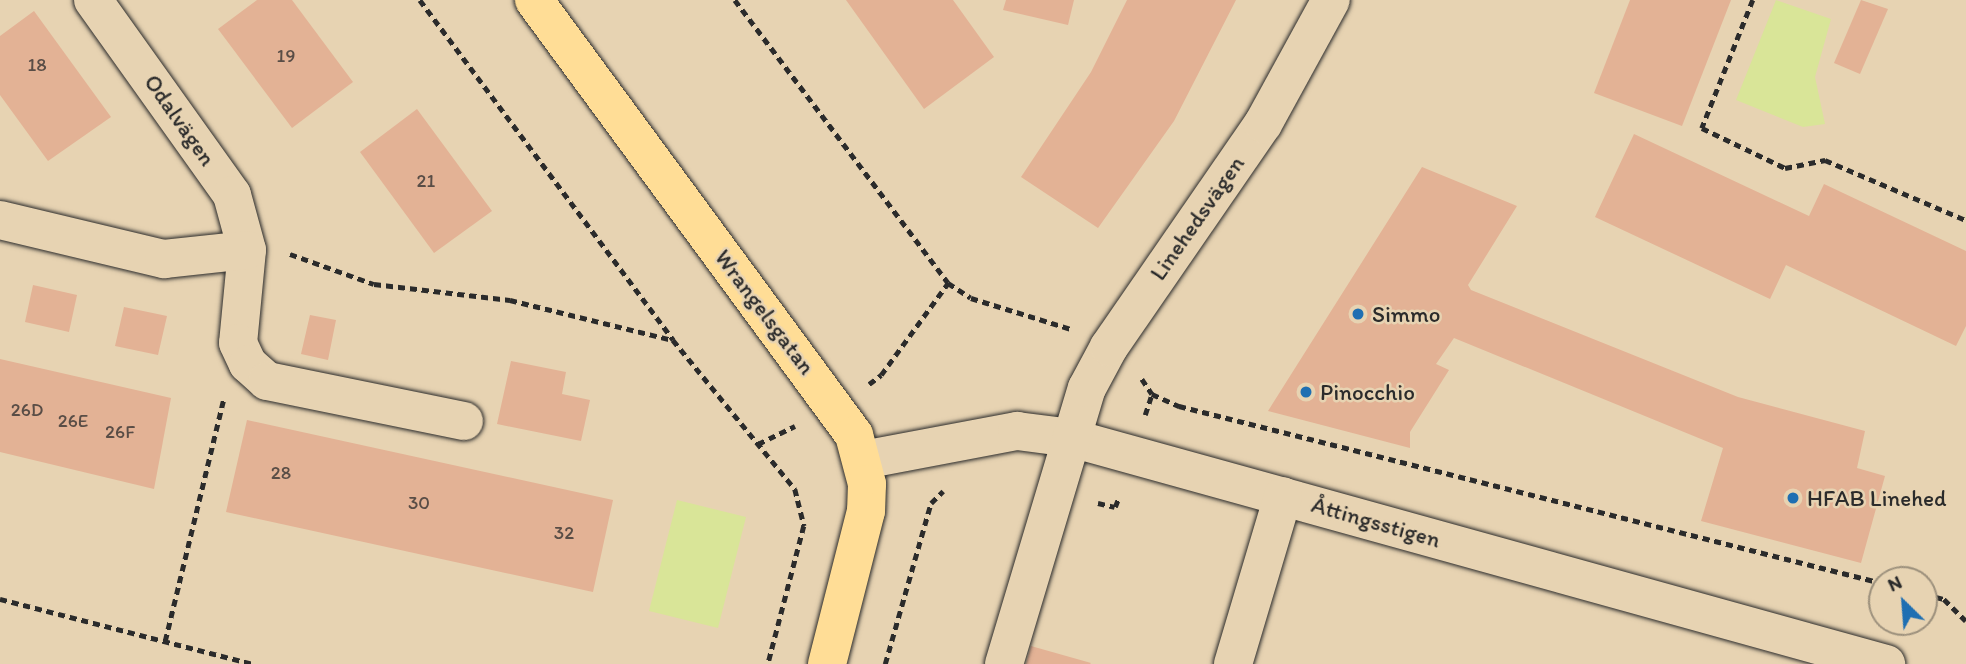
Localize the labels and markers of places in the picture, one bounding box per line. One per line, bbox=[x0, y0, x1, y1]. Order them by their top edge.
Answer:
place label: Simmo bbox=[1372, 300, 1440, 328]
marker: Simmo bbox=[1350, 306, 1366, 322]
place label: Pinocchio bbox=[1320, 378, 1415, 406]
marker: Pinocchio bbox=[1298, 384, 1314, 400]
place label: HFAB Linehed bbox=[1807, 484, 1947, 512]
marker: HFAB Linehed bbox=[1785, 490, 1801, 506]

